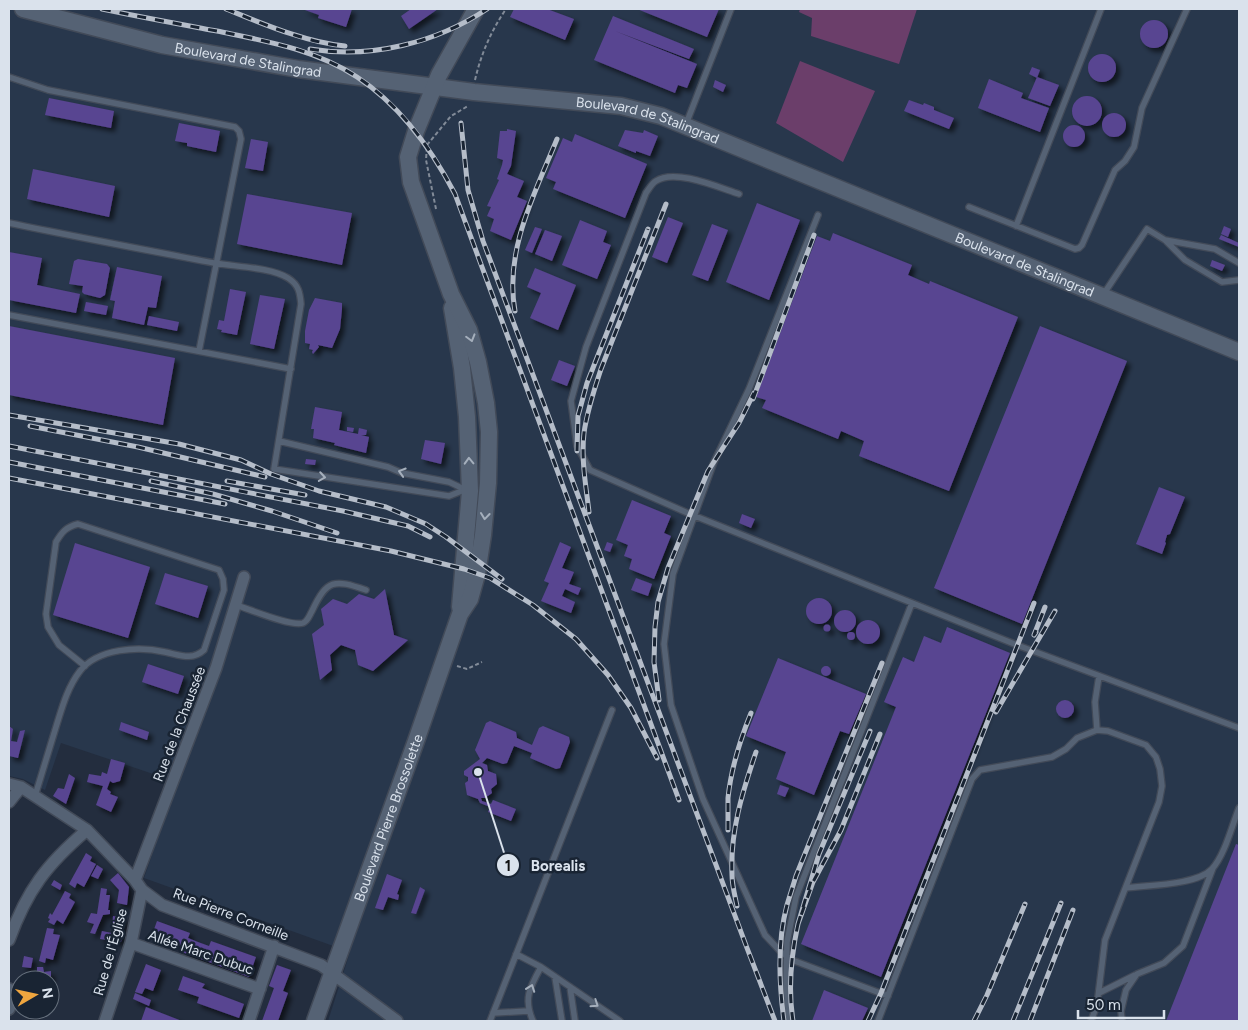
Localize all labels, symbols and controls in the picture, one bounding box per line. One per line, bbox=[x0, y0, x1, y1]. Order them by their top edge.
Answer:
street label: Boulevard de Stalingrad bbox=[173, 39, 322, 81]
street label: Boulevard de Stalingrad bbox=[575, 94, 722, 148]
street label: Boulevard de Stalingrad bbox=[953, 229, 1097, 301]
one-way arrow bbox=[465, 334, 476, 342]
one-way arrow bbox=[464, 456, 474, 464]
one-way arrow bbox=[398, 467, 406, 477]
one-way arrow bbox=[317, 472, 326, 482]
one-way arrow bbox=[480, 512, 491, 520]
street label: Rue de la Chaussée bbox=[150, 664, 209, 784]
street label: Boulevard Pierre Brossolette bbox=[351, 732, 427, 904]
callout: Borealis bbox=[495, 850, 595, 880]
text: 1 bbox=[505, 857, 511, 875]
text: Borealis bbox=[531, 857, 585, 875]
street label: Rue Pierre Corneille bbox=[170, 885, 291, 945]
street label: Rue de l'Église bbox=[90, 906, 131, 998]
street label: Allée Marc Dubuc bbox=[146, 926, 256, 979]
north arrow bbox=[10, 970, 60, 1020]
one-way arrow bbox=[525, 984, 535, 993]
text: N bbox=[38, 986, 57, 1000]
scale bar bbox=[1078, 988, 1164, 1020]
text: 50 m bbox=[1086, 996, 1121, 1014]
one-way arrow bbox=[589, 998, 599, 1007]

